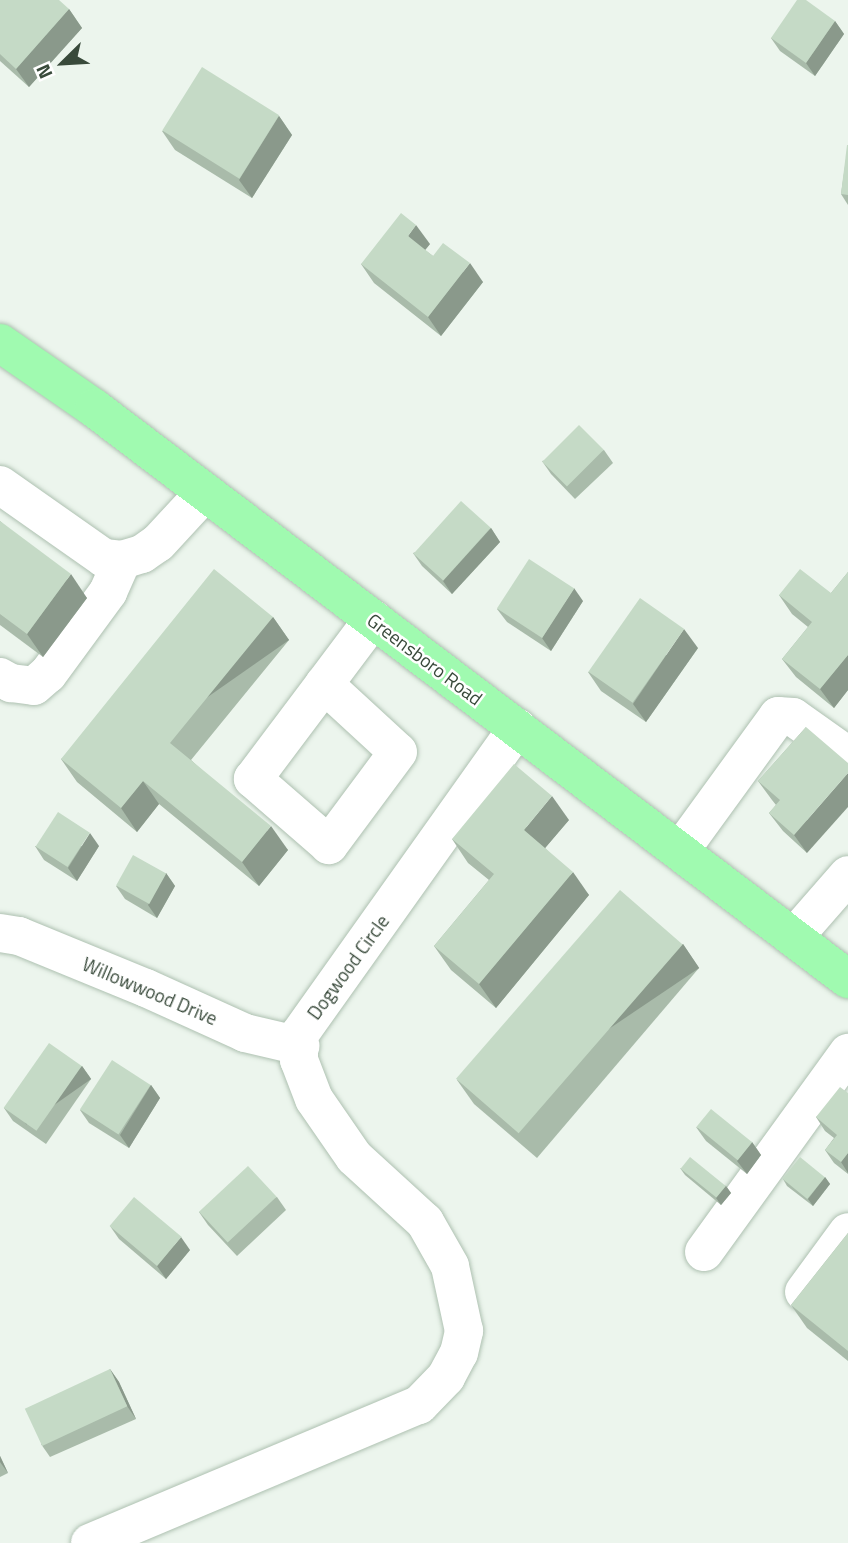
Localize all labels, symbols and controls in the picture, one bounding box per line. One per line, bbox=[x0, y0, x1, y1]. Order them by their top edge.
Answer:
north arrow bbox=[28, 28, 98, 98]
text: N bbox=[27, 60, 59, 84]
street label: Greensboro Road bbox=[363, 608, 487, 710]
street label: Dogwood Circle bbox=[302, 910, 394, 1024]
street label: Willowwood Drive bbox=[79, 952, 221, 1030]

